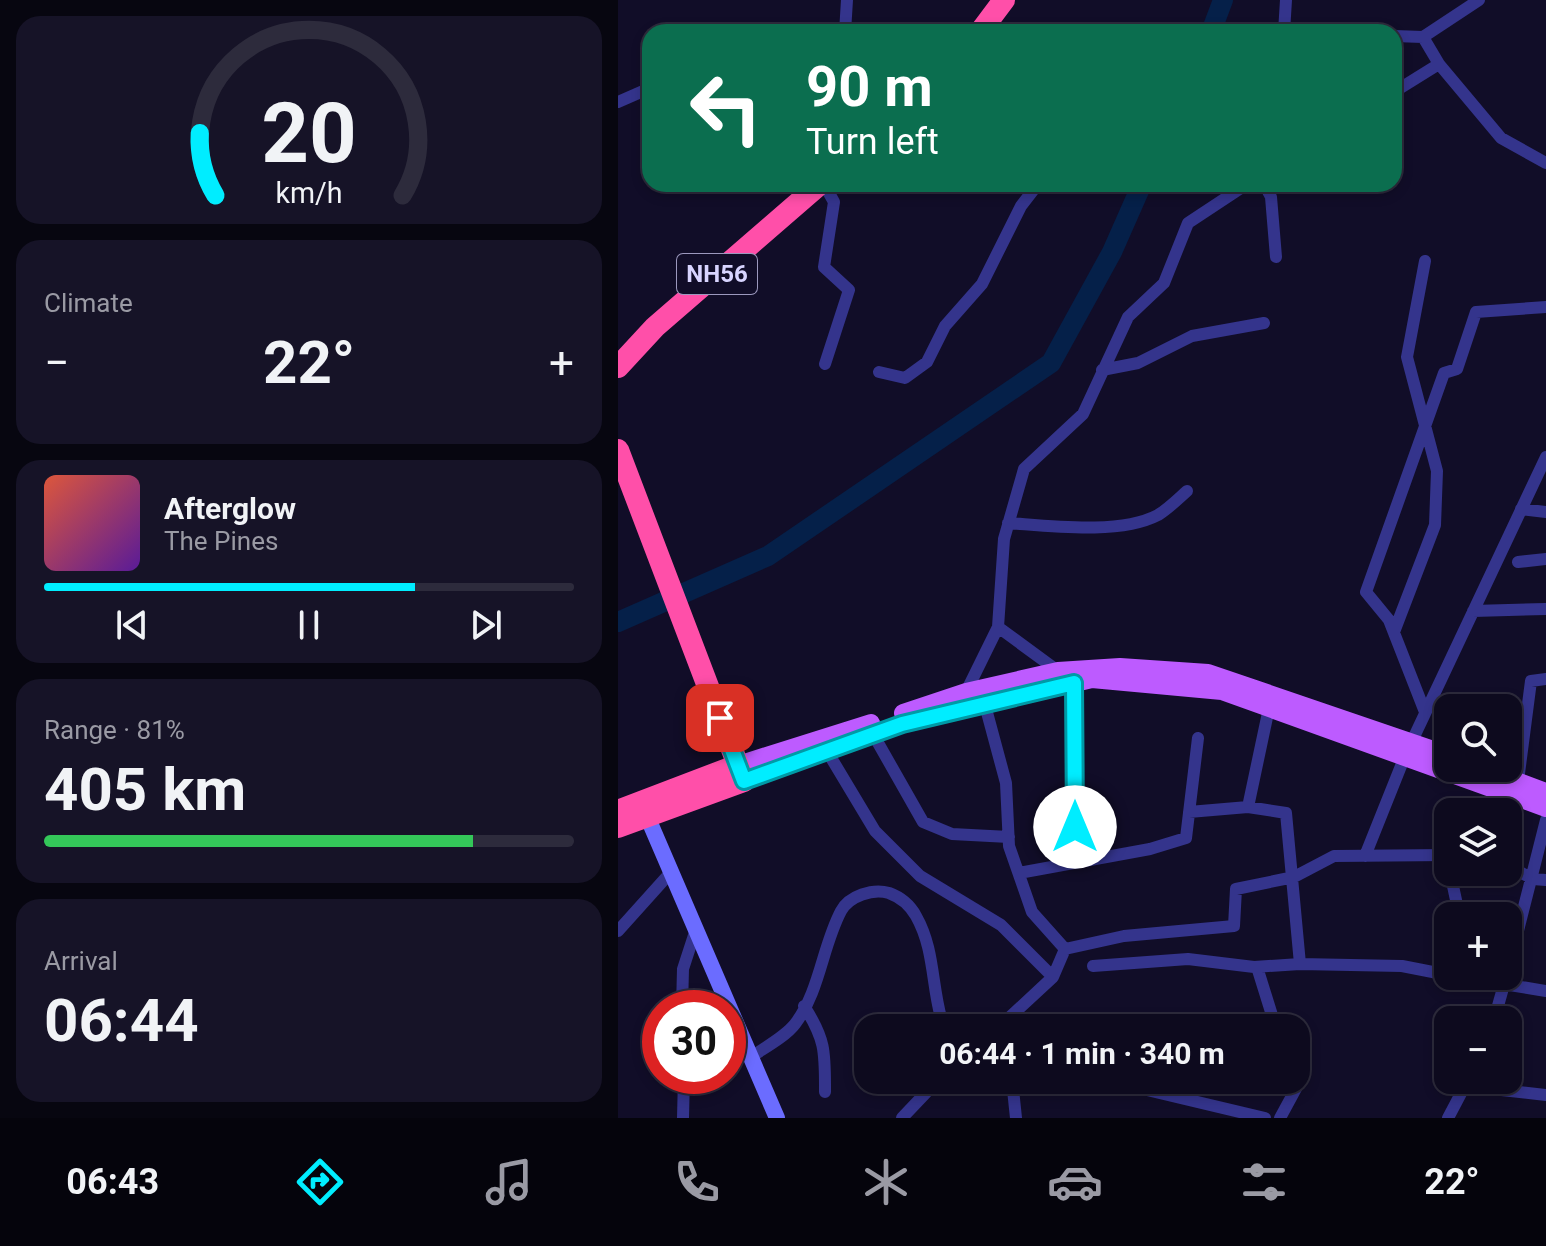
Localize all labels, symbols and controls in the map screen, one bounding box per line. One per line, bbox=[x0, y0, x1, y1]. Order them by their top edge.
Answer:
text: 90 m bbox=[806, 54, 933, 120]
icon: left bbox=[674, 56, 778, 160]
text: 20 bbox=[261, 85, 357, 182]
text: Turn left bbox=[806, 121, 939, 163]
text: km/h bbox=[275, 176, 343, 210]
road number: NH56 bbox=[677, 254, 757, 294]
text: Climate bbox=[44, 288, 133, 318]
text: 22° bbox=[263, 327, 355, 398]
text: − bbox=[44, 337, 69, 389]
text: + bbox=[549, 337, 574, 389]
text: Afterglow bbox=[164, 491, 296, 526]
text: The Pines bbox=[164, 526, 278, 556]
icon: previous bbox=[110, 603, 154, 647]
icon: pause bbox=[287, 603, 331, 647]
icon: next bbox=[464, 603, 508, 647]
pin bbox=[686, 684, 754, 752]
map controls bbox=[1434, 694, 1522, 1094]
button: search bbox=[1434, 694, 1522, 782]
icon: arrive bbox=[698, 696, 742, 740]
text: Range · 81% bbox=[44, 715, 185, 745]
text: 405 km bbox=[44, 754, 246, 825]
position arrow bbox=[1033, 785, 1117, 869]
button: layers bbox=[1434, 798, 1522, 886]
button: + bbox=[1434, 902, 1522, 990]
text: Arrival bbox=[44, 946, 118, 976]
text: 06:44 bbox=[44, 985, 199, 1056]
speed limit sign: 30 bbox=[642, 990, 746, 1094]
button: − bbox=[1434, 1006, 1522, 1094]
text: 06:44 · 1 min · 340 m bbox=[939, 1036, 1225, 1071]
icon: directions bbox=[292, 1154, 348, 1210]
icon: music bbox=[481, 1154, 537, 1210]
icon: phone bbox=[669, 1154, 725, 1210]
icon: climate bbox=[858, 1154, 914, 1210]
icon: car bbox=[1047, 1154, 1103, 1210]
icon: filters bbox=[1236, 1154, 1292, 1210]
text: 06:43 bbox=[66, 1161, 159, 1203]
text: 22° bbox=[1424, 1161, 1480, 1203]

